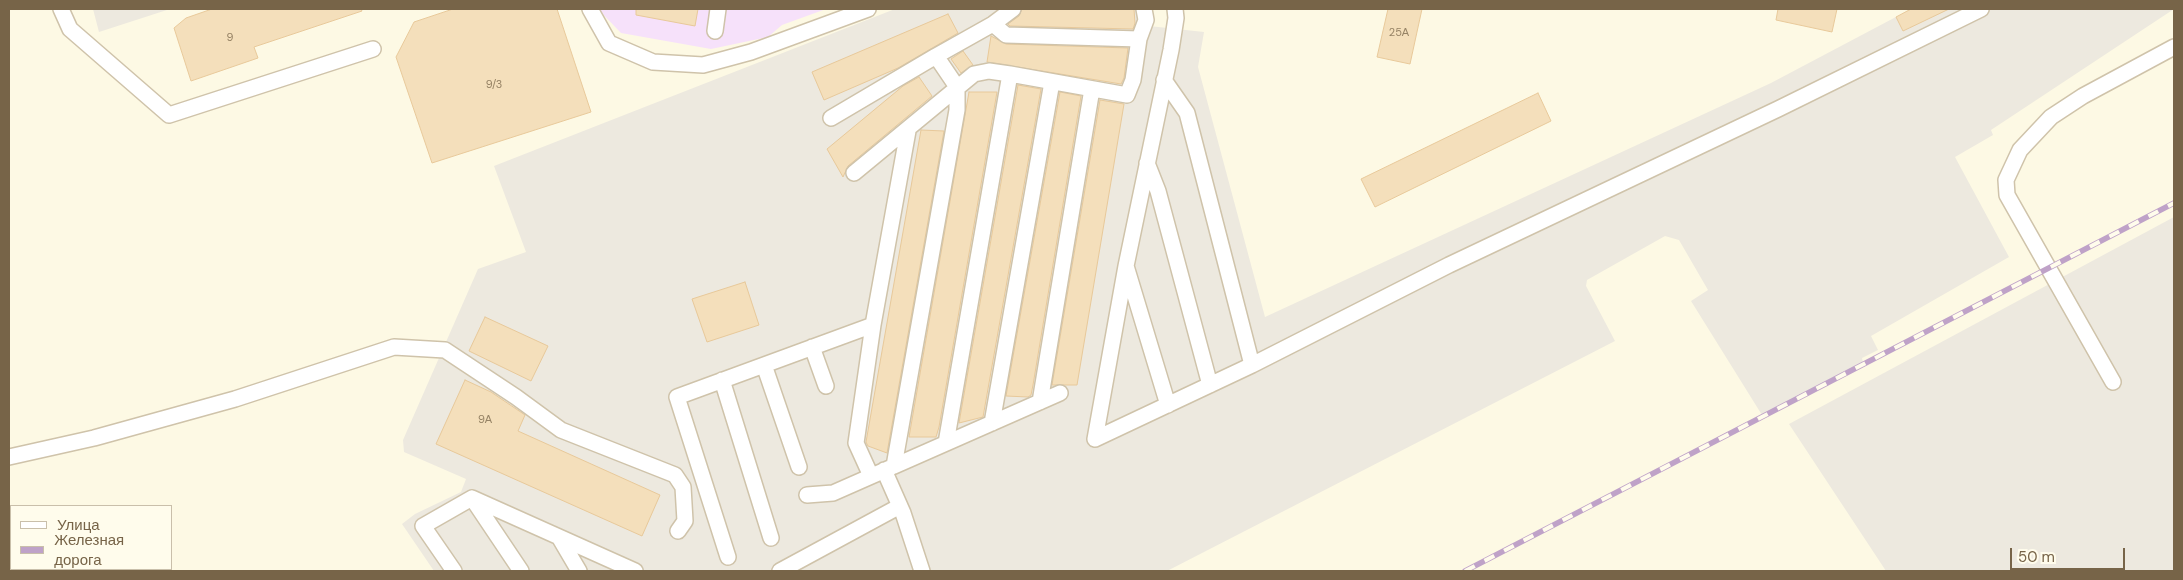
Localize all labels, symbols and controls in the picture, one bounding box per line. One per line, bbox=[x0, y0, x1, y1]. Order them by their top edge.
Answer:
house number: 25А bbox=[1389, 26, 1409, 40]
house number: 9 bbox=[227, 31, 233, 45]
house number: 9/3 bbox=[486, 78, 502, 92]
house number: 9А bbox=[478, 413, 492, 427]
legend bbox=[10, 505, 172, 570]
text: Улица bbox=[57, 515, 100, 535]
text: Железная дорога bbox=[54, 530, 124, 570]
scale bar bbox=[2013, 538, 2128, 570]
text: 50 m bbox=[2018, 547, 2055, 567]

